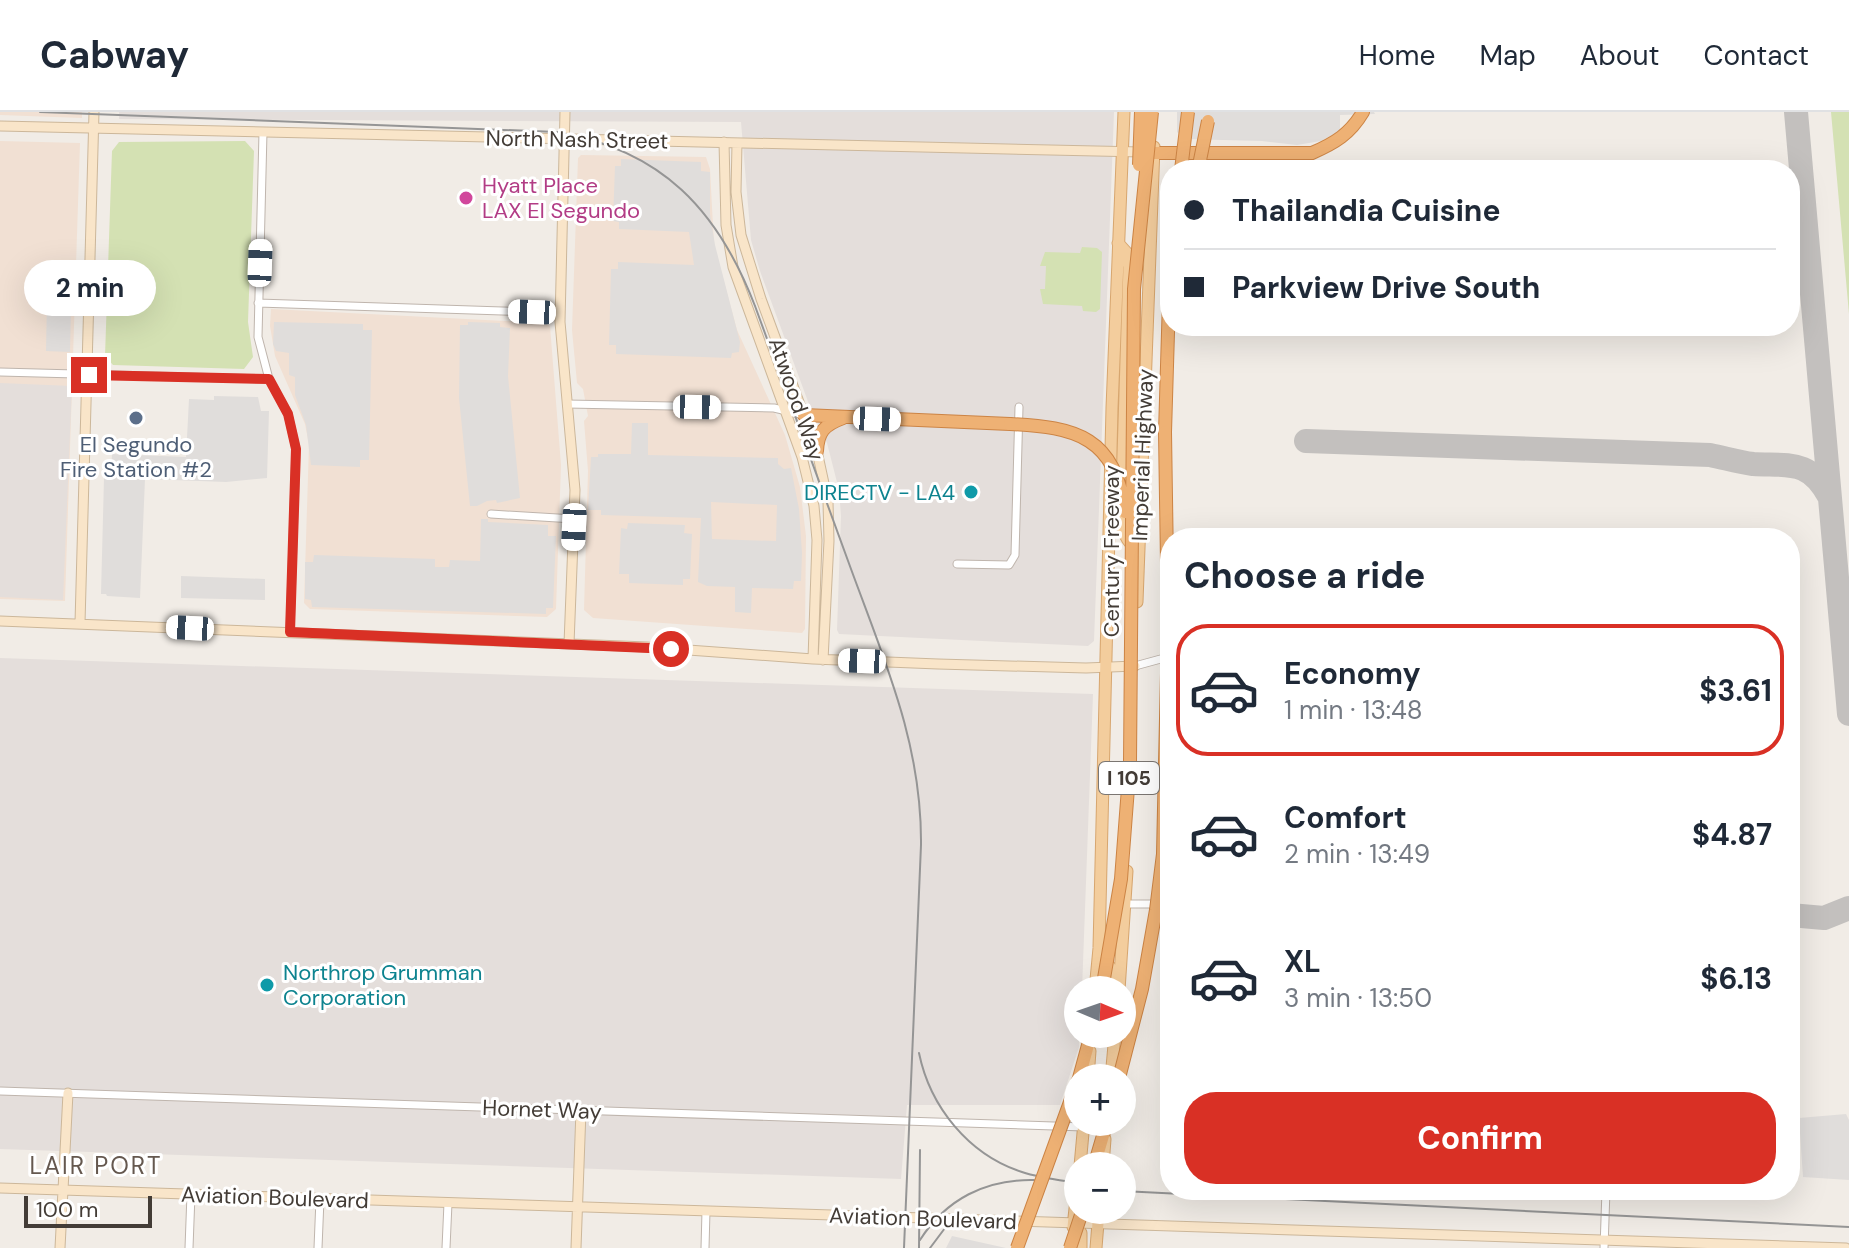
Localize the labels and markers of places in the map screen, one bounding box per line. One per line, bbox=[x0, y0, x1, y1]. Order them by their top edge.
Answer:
place label: Hyatt Place LAX El Segundo bbox=[482, 171, 640, 225]
marker: Hyatt Place LAX El Segundo bbox=[457, 189, 475, 207]
marker: El Segundo Fire Station #2 bbox=[127, 409, 145, 427]
place label: El Segundo Fire Station #2 bbox=[60, 430, 212, 484]
place label: DIRECTV - LA4 bbox=[804, 478, 955, 507]
marker: DIRECTV - LA4 bbox=[962, 483, 980, 501]
place label: Northrop Grumman Corporation bbox=[283, 958, 482, 1012]
marker: Northrop Grumman Corporation bbox=[258, 976, 276, 994]

